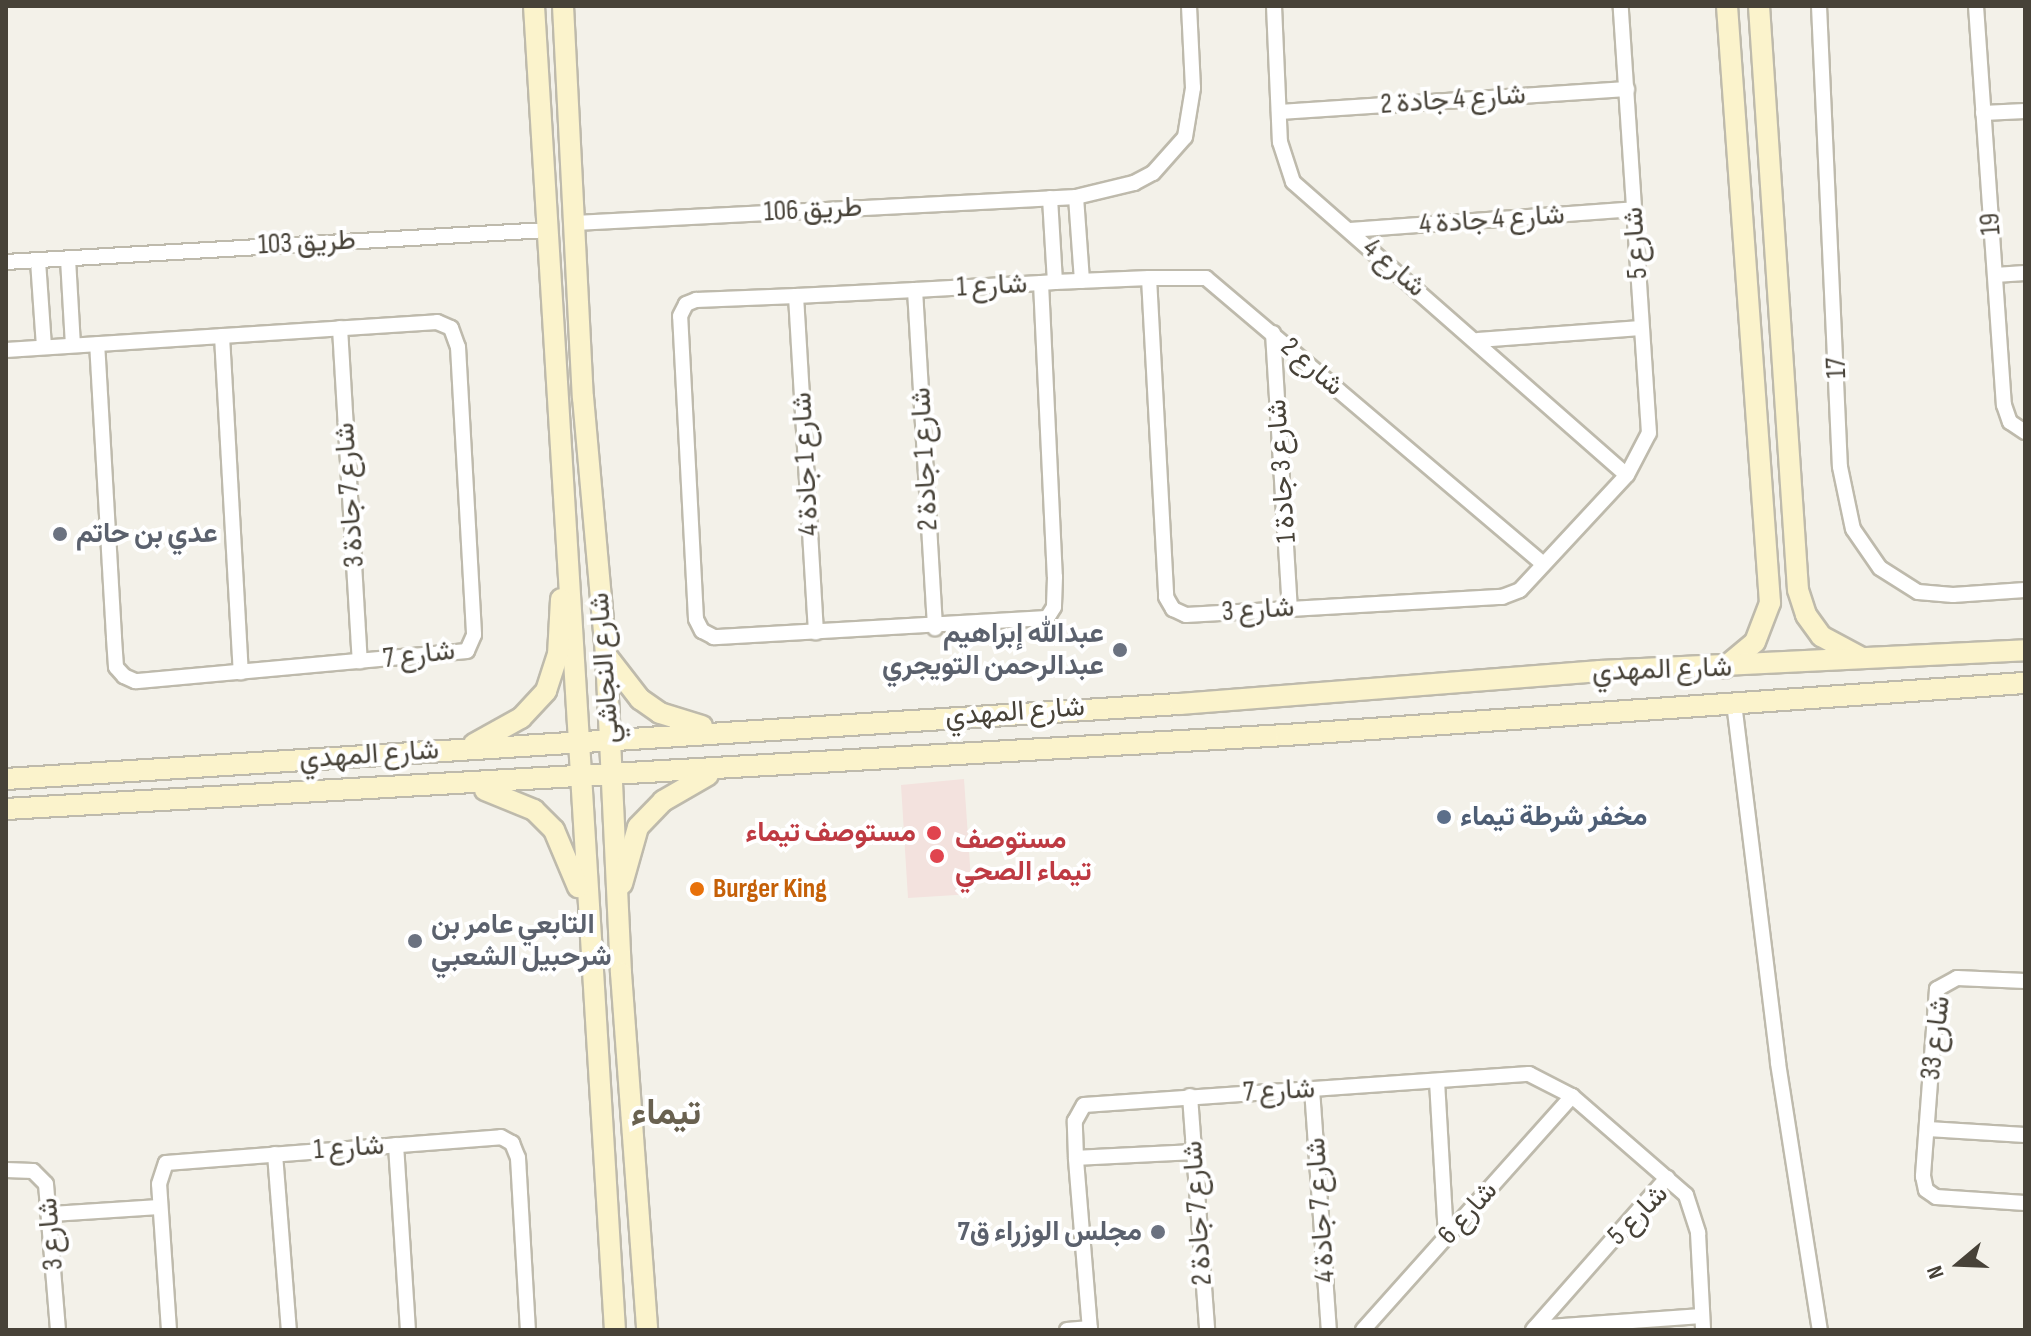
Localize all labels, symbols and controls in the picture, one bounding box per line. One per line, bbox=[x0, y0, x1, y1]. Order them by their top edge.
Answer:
street label: شارع 4 جادة 2 bbox=[1379, 78, 1527, 122]
street label: طريق 106 bbox=[763, 191, 863, 229]
street label: شارع 4 جادة 4 bbox=[1418, 198, 1566, 242]
street label: شارع 5 bbox=[1617, 206, 1655, 280]
street label: 19 bbox=[1973, 212, 2009, 236]
street label: طريق 103 bbox=[257, 224, 357, 262]
street label: شارع 4 bbox=[1356, 232, 1432, 304]
street label: شارع 1 bbox=[956, 267, 1028, 305]
street label: شارع 2 bbox=[1274, 331, 1350, 403]
street label: 17 bbox=[1820, 357, 1854, 379]
street label: شارع 1 جادة 2 bbox=[904, 386, 946, 532]
street label: شارع 1 جادة 4 bbox=[785, 391, 827, 537]
street label: شارع 3 جادة 1 bbox=[1260, 398, 1304, 544]
street label: شارع 7 جادة 3 bbox=[328, 421, 372, 569]
place label: عدي بن حاتم bbox=[76, 517, 218, 551]
marker: عدي بن حاتم bbox=[51, 525, 69, 543]
street label: شارع النجاشي bbox=[583, 591, 627, 745]
street label: شارع 3 bbox=[1221, 591, 1295, 629]
place label: عبدالله إبراهيم عبدالرحمن التويجري bbox=[882, 617, 1104, 683]
street label: شارع 7 bbox=[381, 634, 457, 676]
marker: عبدالله إبراهيم عبدالرحمن التويجري bbox=[1111, 641, 1129, 659]
street label: شارع المهدي bbox=[1591, 651, 1733, 689]
street label: شارع المهدي bbox=[944, 690, 1086, 734]
street label: شارع المهدي bbox=[298, 733, 440, 777]
place label: مخفر شرطة تيماء bbox=[1460, 800, 1648, 834]
marker: مخفر شرطة تيماء bbox=[1435, 808, 1453, 826]
place label: مستوصف تيماء bbox=[745, 816, 916, 850]
marker: مستوصف تيماء bbox=[923, 822, 945, 844]
place label: مستوصف تيماء الصحي bbox=[955, 823, 1091, 889]
marker: مستوصف تيماء الصحي bbox=[926, 845, 948, 867]
place label: Burger King bbox=[713, 872, 827, 906]
marker: Burger King bbox=[688, 880, 706, 898]
place label: التابعي عامر بن شرحبيل الشعبي bbox=[431, 908, 612, 974]
marker: التابعي عامر بن شرحبيل الشعبي bbox=[406, 932, 424, 950]
street label: شارع 33 bbox=[1914, 994, 1958, 1082]
street label: شارع 7 bbox=[1242, 1072, 1316, 1110]
district label: تيماء bbox=[631, 1092, 701, 1136]
street label: شارع 1 bbox=[313, 1129, 385, 1167]
street label: شارع 7 جادة 4 bbox=[1299, 1136, 1343, 1284]
street label: شارع 7 جادة 2 bbox=[1176, 1140, 1220, 1286]
street label: شارع 6 bbox=[1431, 1175, 1505, 1251]
street label: شارع 5 bbox=[1601, 1178, 1675, 1252]
street label: شارع 3 bbox=[31, 1196, 71, 1272]
place label: مجلس الوزراء ق7 bbox=[957, 1215, 1142, 1249]
marker: مجلس الوزراء ق7 bbox=[1149, 1223, 1167, 1241]
north arrow bbox=[1919, 1224, 1999, 1304]
text: N bbox=[1921, 1262, 1951, 1282]

